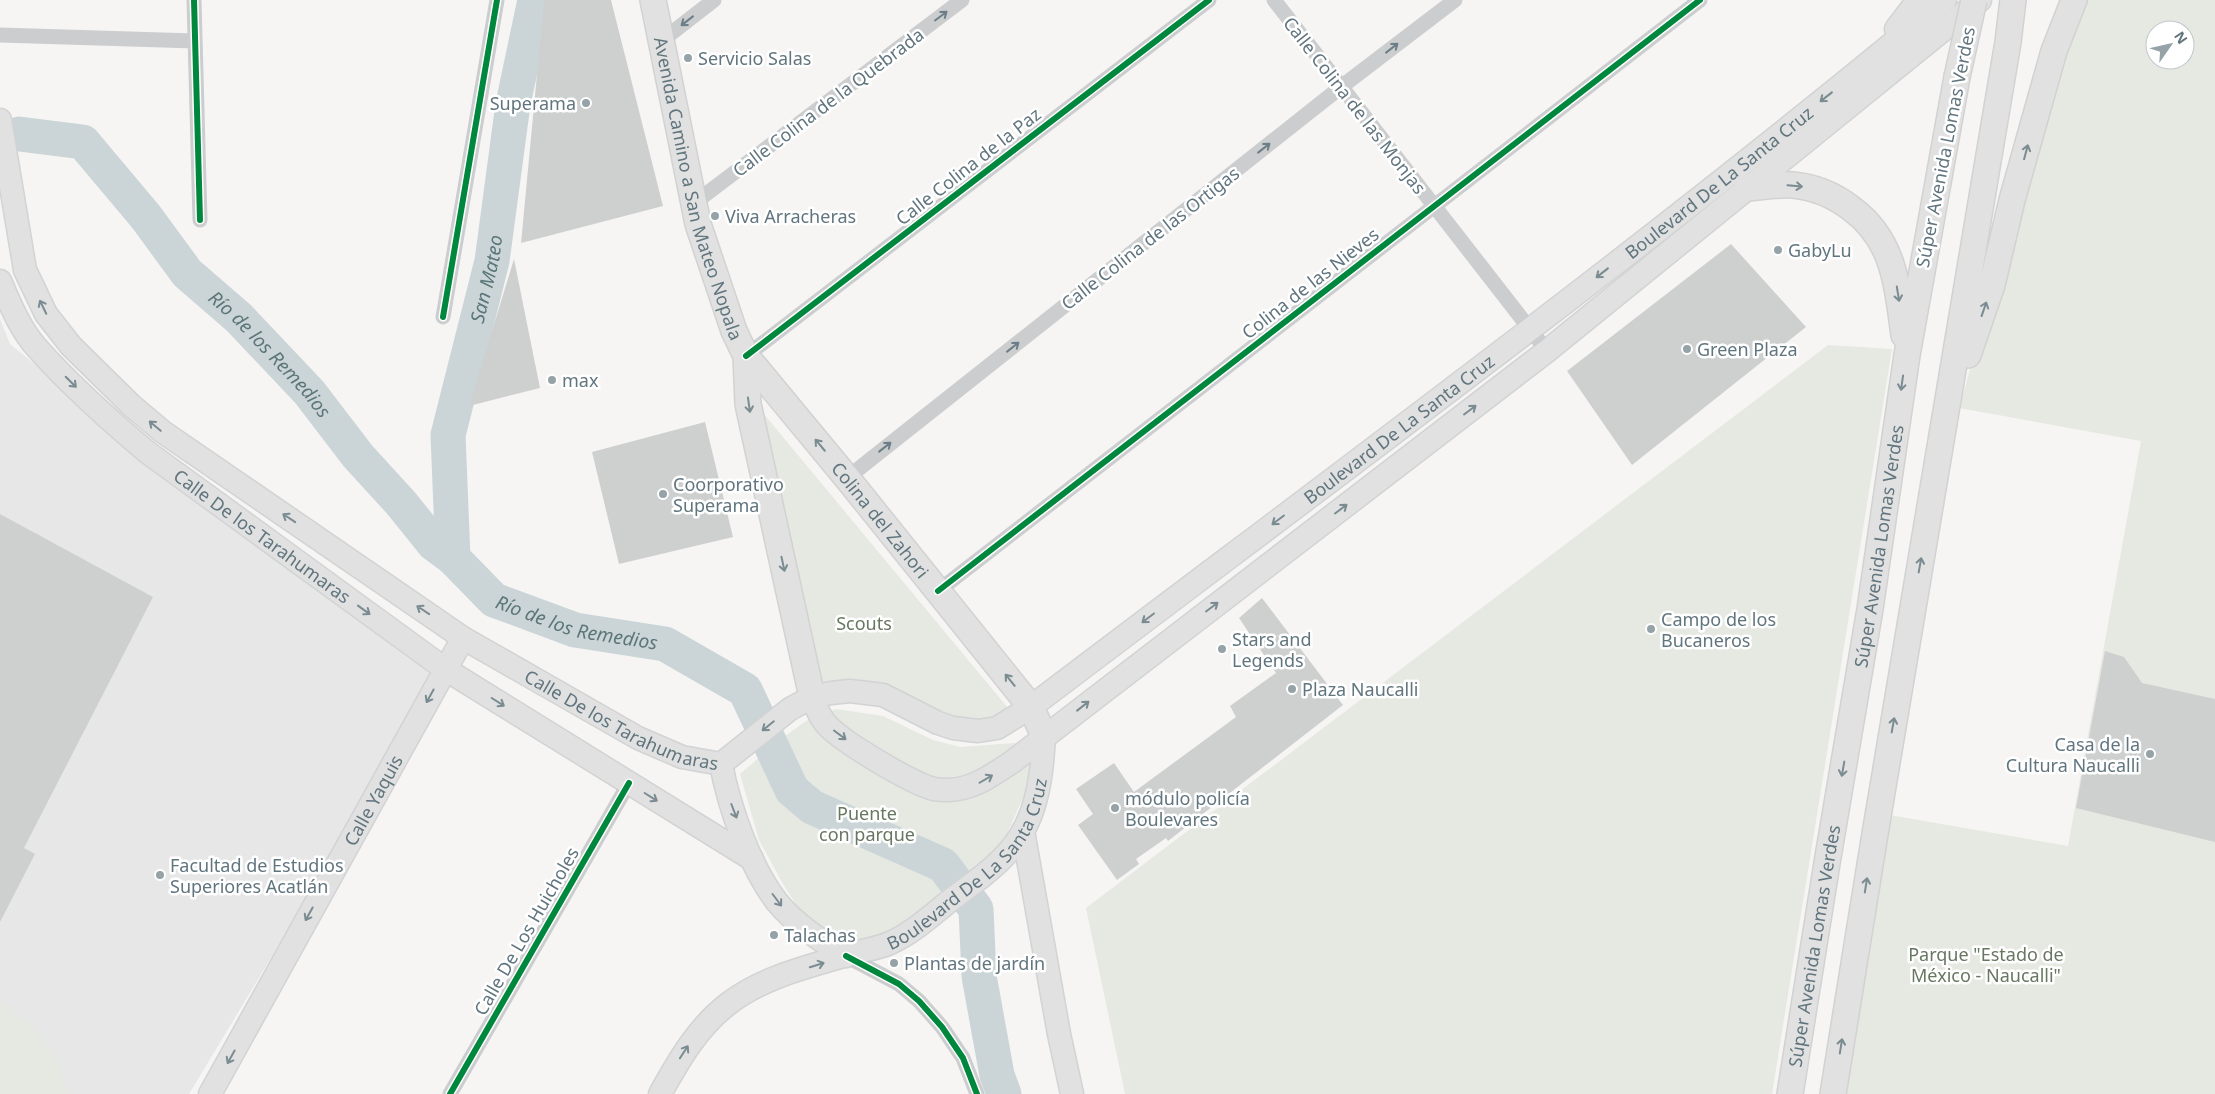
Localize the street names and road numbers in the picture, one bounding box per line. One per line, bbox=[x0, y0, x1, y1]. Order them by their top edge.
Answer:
street label: Calle Colina de las Monjas bbox=[1278, 11, 1432, 199]
street label: Calle Colina de la Quebrada bbox=[728, 22, 928, 182]
street label: Súper Avenida Lomas Verdes bbox=[1910, 25, 1980, 269]
street label: Avenida Camino a San Mateo Nopala bbox=[649, 35, 749, 344]
street label: Boulevard De La Santa Cruz bbox=[1620, 101, 1818, 264]
street label: Calle Colina de la Paz bbox=[891, 102, 1045, 230]
street label: Calle Colina de las Ortigas bbox=[1056, 161, 1244, 315]
street label: Colina de las Nieves bbox=[1237, 222, 1383, 344]
street label: Boulevard De La Santa Cruz bbox=[1299, 349, 1499, 509]
street label: Súper Avenida Lomas Verdes bbox=[1848, 423, 1909, 669]
street label: Colina del Zahori bbox=[826, 457, 935, 583]
street label: Calle De los Tarahumaras bbox=[169, 463, 356, 608]
street label: Calle De los Tarahumaras bbox=[520, 664, 720, 775]
street label: Calle Yaquis bbox=[338, 750, 408, 850]
street label: Boulevard De La Santa Cruz bbox=[883, 776, 1052, 955]
street label: Súper Avenida Lomas Verdes bbox=[1783, 823, 1845, 1069]
street label: Calle De Los Huicholes bbox=[468, 843, 584, 1019]

